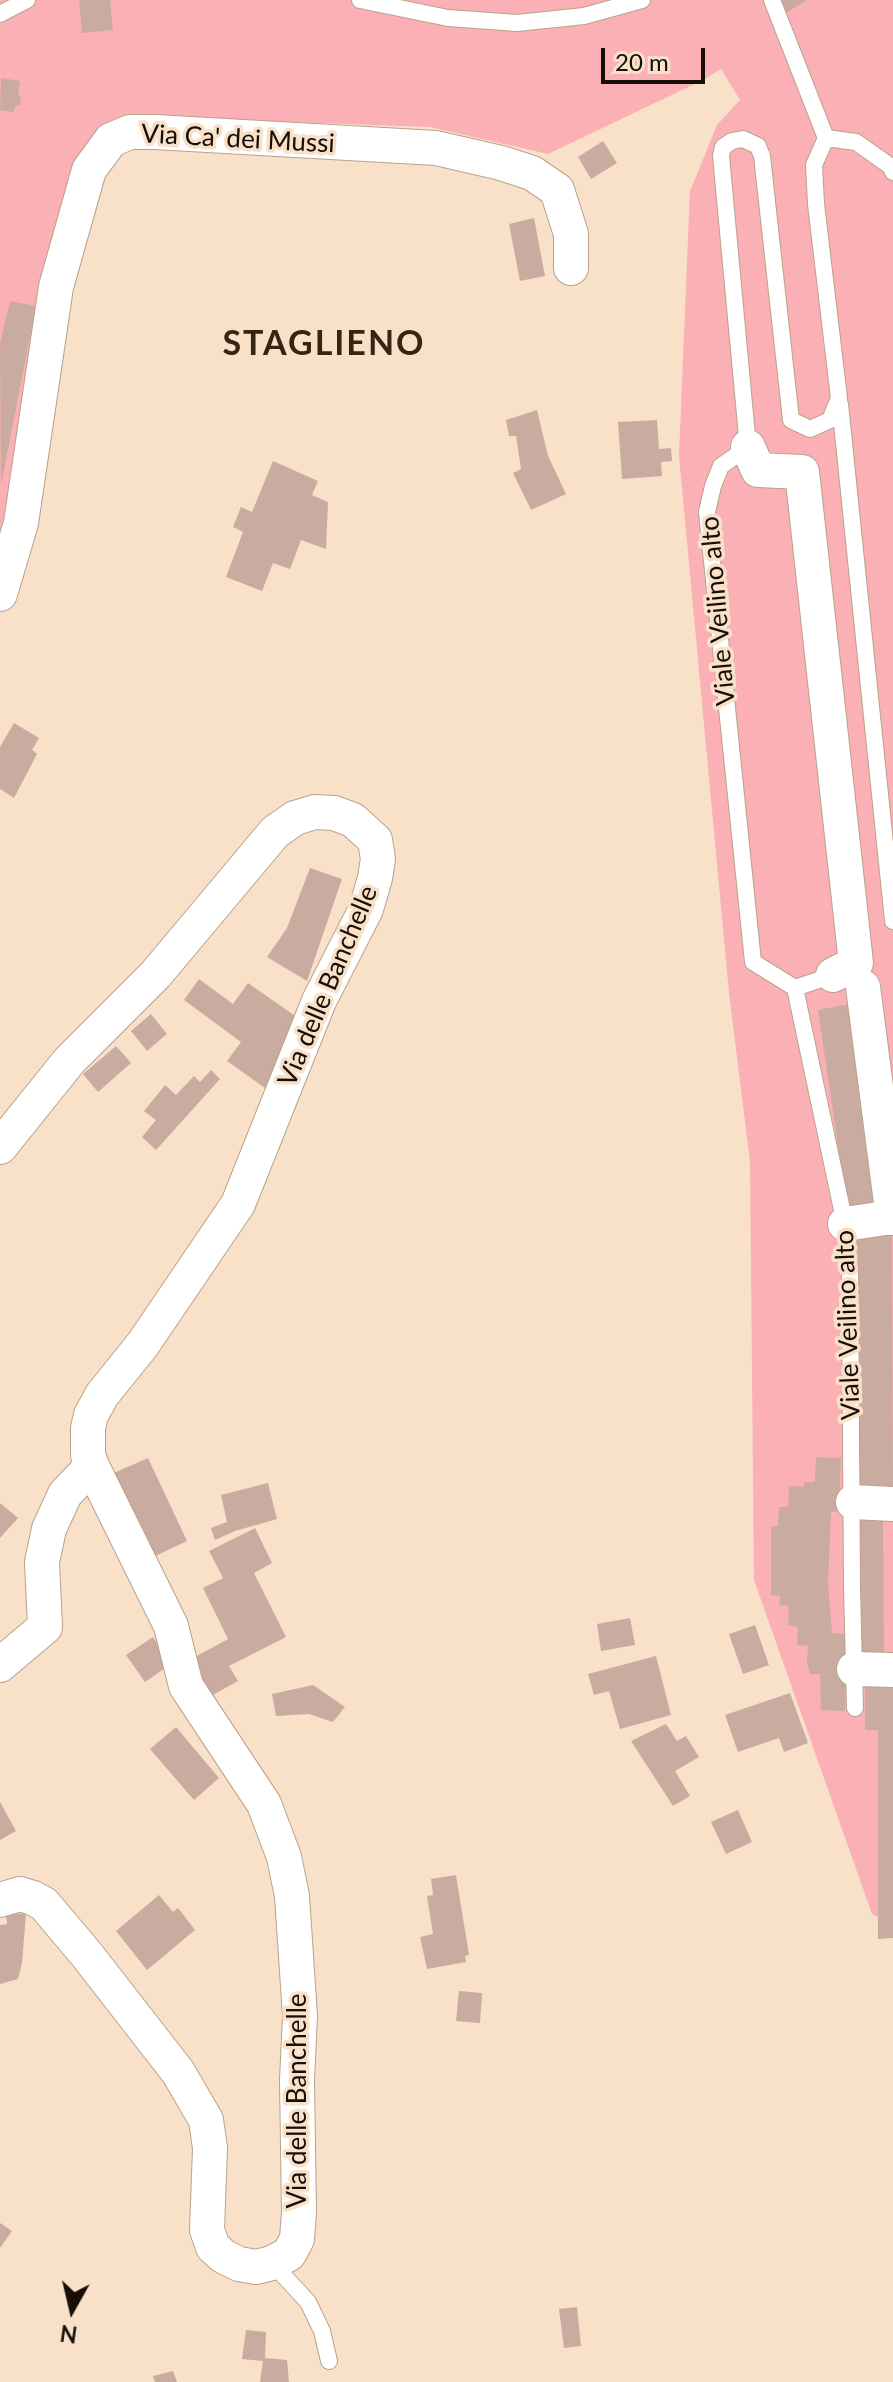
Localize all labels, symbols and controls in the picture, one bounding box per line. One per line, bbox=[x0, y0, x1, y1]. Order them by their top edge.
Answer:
scale bar bbox=[605, 32, 709, 82]
text: 20 m bbox=[615, 47, 669, 76]
street label: Via Ca' dei Mussi bbox=[140, 118, 336, 160]
district label: STAGLIENO bbox=[222, 324, 426, 364]
street label: Viale Veilino alto bbox=[694, 515, 742, 707]
street label: Via delle Banchelle bbox=[272, 881, 384, 1091]
street label: Viale Veilino alto bbox=[829, 1229, 867, 1421]
street label: Via delle Banchelle bbox=[282, 1993, 314, 2209]
north arrow bbox=[32, 2270, 112, 2350]
text: N bbox=[58, 2320, 79, 2349]

